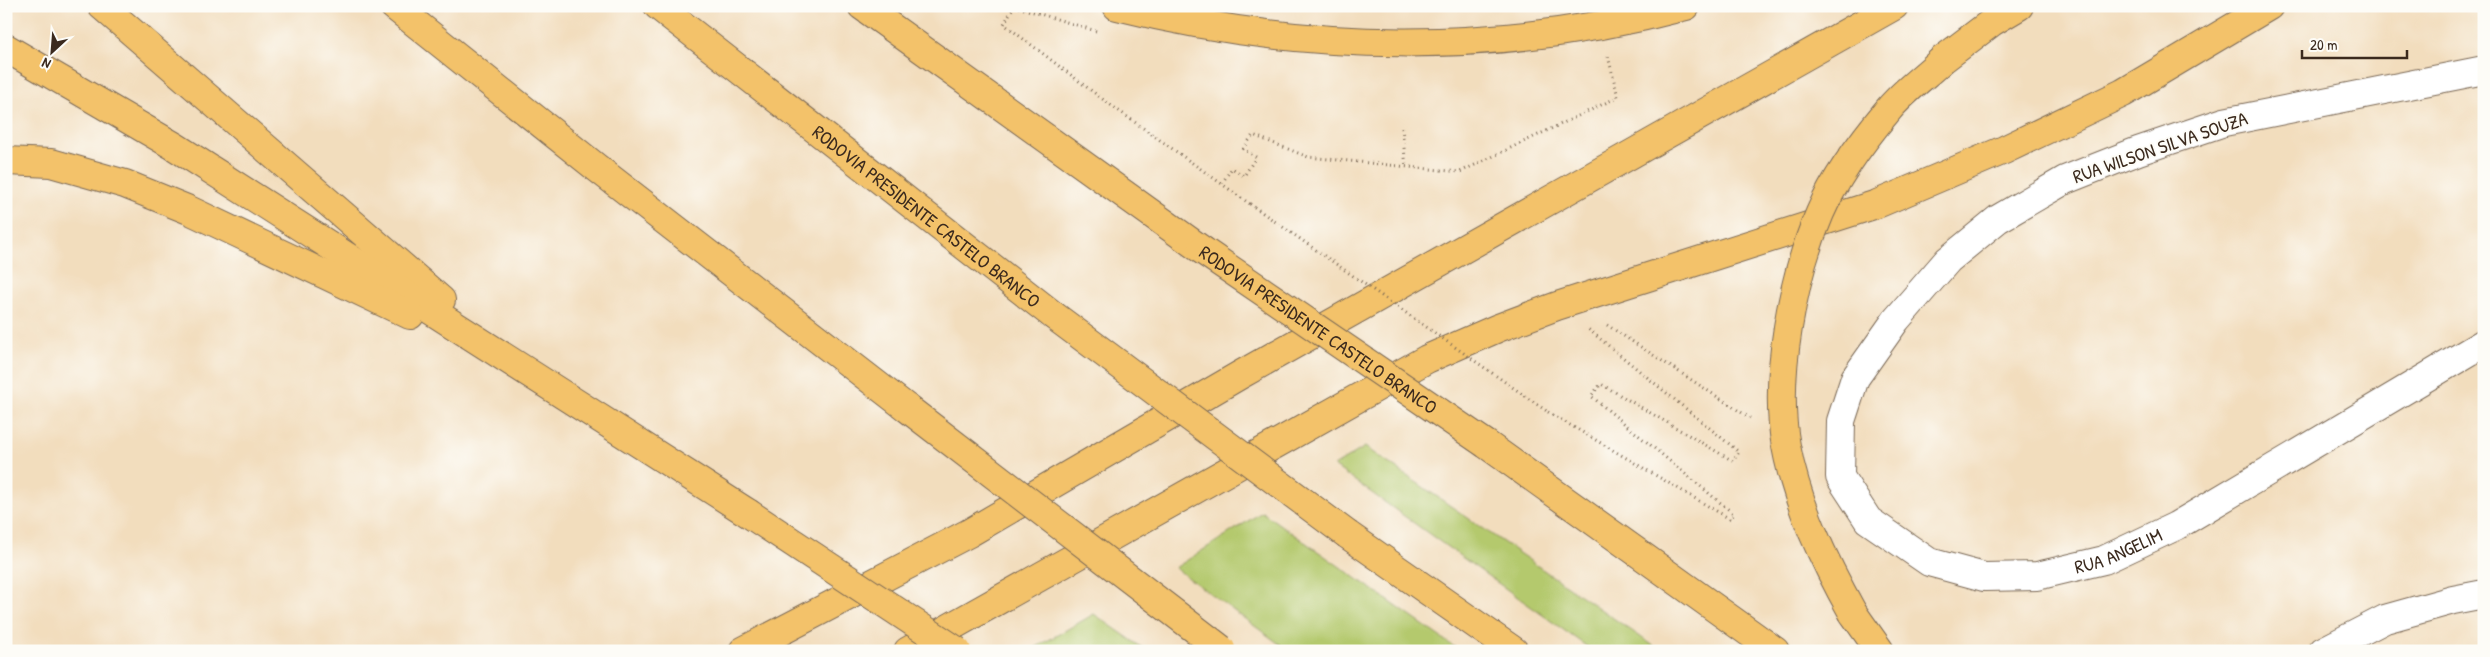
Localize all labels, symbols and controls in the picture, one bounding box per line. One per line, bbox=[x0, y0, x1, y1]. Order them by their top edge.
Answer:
north arrow bbox=[28, 28, 78, 78]
scale bar bbox=[2302, 28, 2408, 60]
text: 20 m bbox=[2310, 34, 2337, 55]
text: N bbox=[38, 54, 54, 74]
street label: RUA WILSON SILVA SOUZA bbox=[2069, 105, 2251, 189]
street label: RODOVIA PRESIDENTE CASTELO BRANCO bbox=[807, 119, 1046, 313]
street label: RODOVIA PRESIDENTE CASTELO BRANCO bbox=[1194, 239, 1442, 420]
street label: RUA ANGELIM bbox=[2072, 521, 2166, 580]

